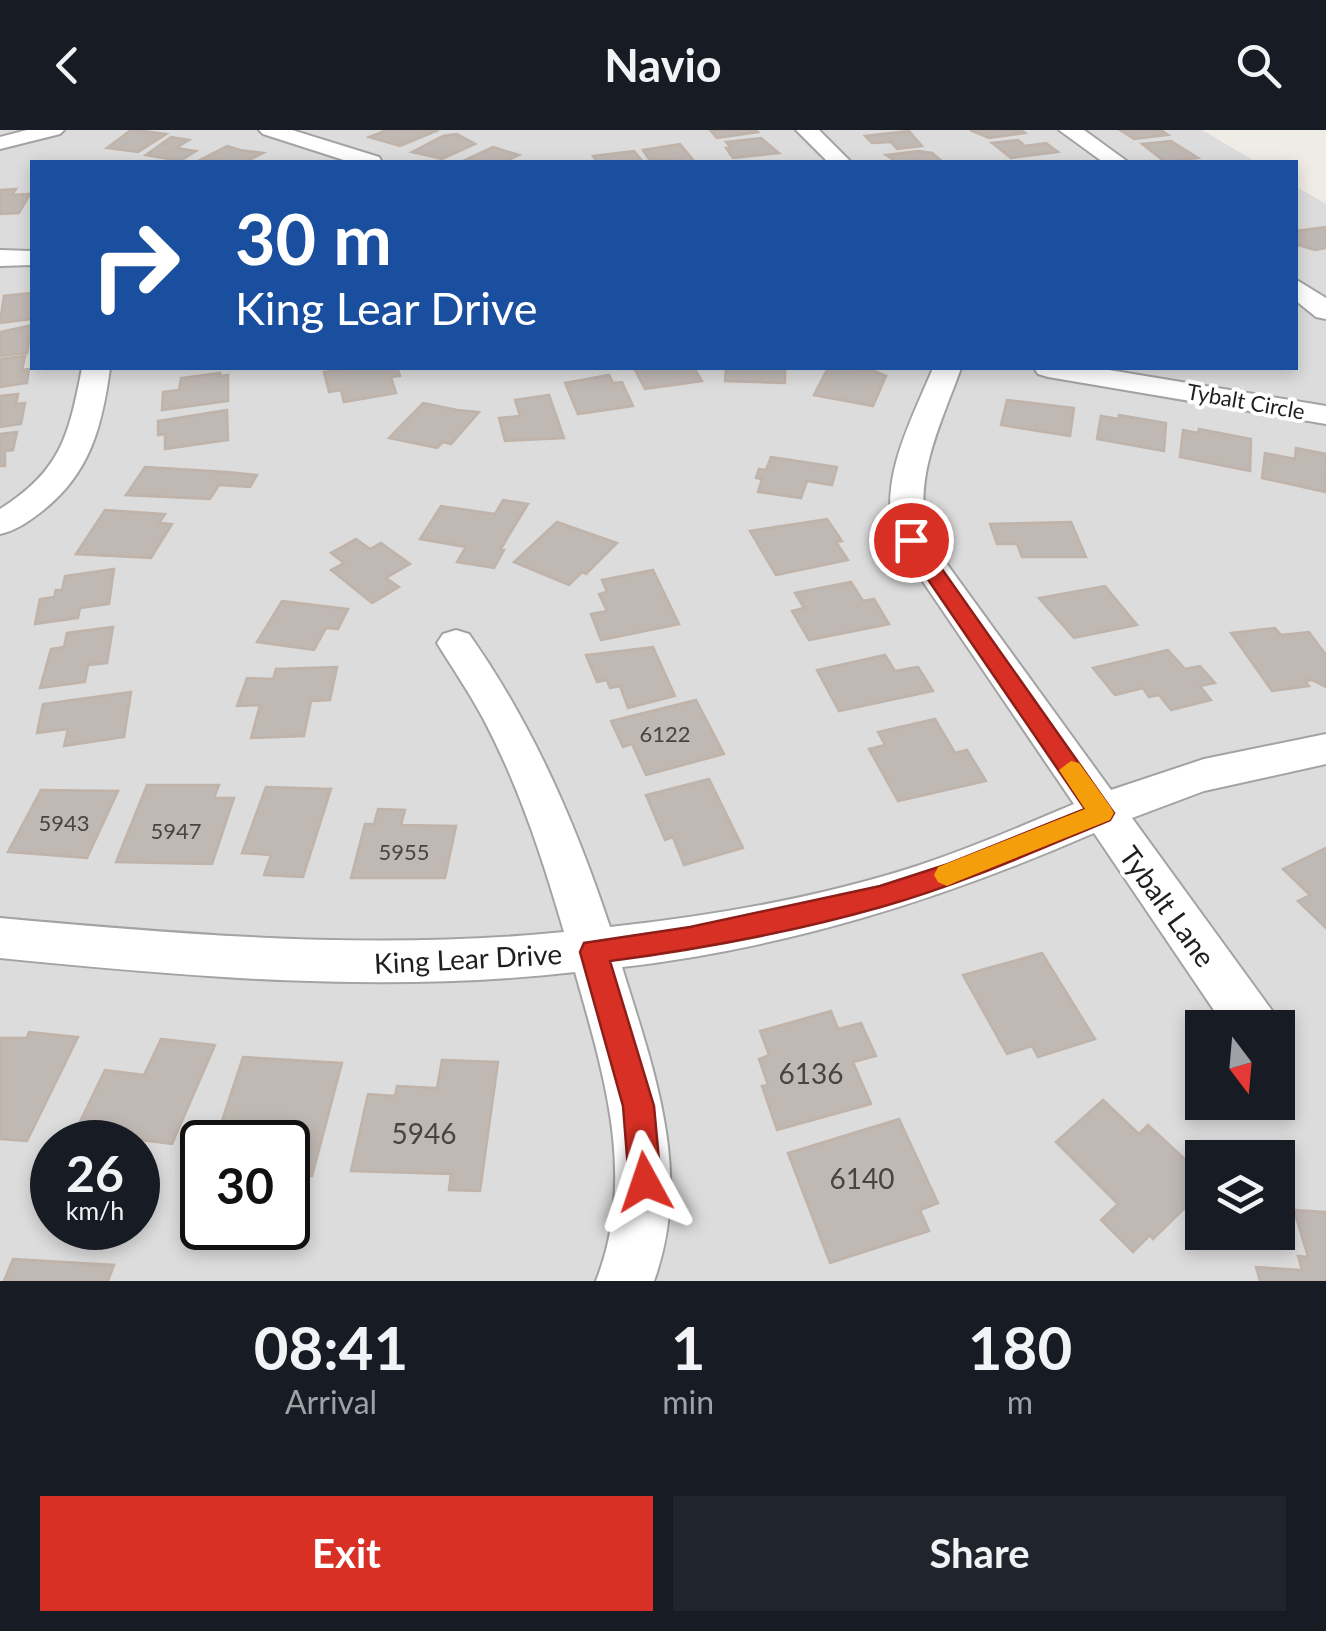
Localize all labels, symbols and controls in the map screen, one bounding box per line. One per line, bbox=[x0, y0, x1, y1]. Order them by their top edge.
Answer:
icon: back bbox=[40, 38, 95, 93]
text: Navio bbox=[604, 38, 722, 92]
icon: search bbox=[1231, 38, 1286, 93]
text: 30 m bbox=[235, 196, 392, 280]
icon: right bbox=[70, 200, 200, 330]
text: King Lear Drive bbox=[235, 281, 537, 335]
street label: Tybalt Circle bbox=[1185, 377, 1307, 425]
pin bbox=[869, 498, 954, 583]
icon: arrive bbox=[884, 513, 939, 568]
house number: 6122 bbox=[639, 720, 691, 747]
house number: 5943 bbox=[38, 809, 90, 836]
house number: 5947 bbox=[150, 817, 202, 844]
house number: 5955 bbox=[378, 838, 430, 865]
street label: Tybalt Lane bbox=[1113, 839, 1223, 973]
street label: King Lear Drive bbox=[373, 936, 563, 980]
north arrow bbox=[1185, 1010, 1295, 1120]
map controls bbox=[1185, 1010, 1295, 1250]
house number: 6136 bbox=[779, 1056, 843, 1090]
house number: 5946 bbox=[392, 1116, 456, 1150]
speed limit sign: 30 bbox=[180, 1120, 310, 1250]
position arrow bbox=[593, 1130, 697, 1234]
button: layers bbox=[1185, 1140, 1295, 1250]
text: 26 bbox=[66, 1143, 124, 1203]
house number: 6140 bbox=[830, 1161, 894, 1195]
text: km/h bbox=[66, 1195, 124, 1225]
text: 08:41 bbox=[254, 1311, 408, 1383]
text: 1 bbox=[671, 1311, 706, 1383]
text: 180 bbox=[968, 1311, 1072, 1383]
text: Arrival bbox=[285, 1382, 377, 1421]
text: min bbox=[662, 1382, 714, 1421]
text: m bbox=[1007, 1382, 1033, 1421]
button: Exit bbox=[40, 1496, 653, 1611]
button: Share bbox=[673, 1496, 1286, 1611]

